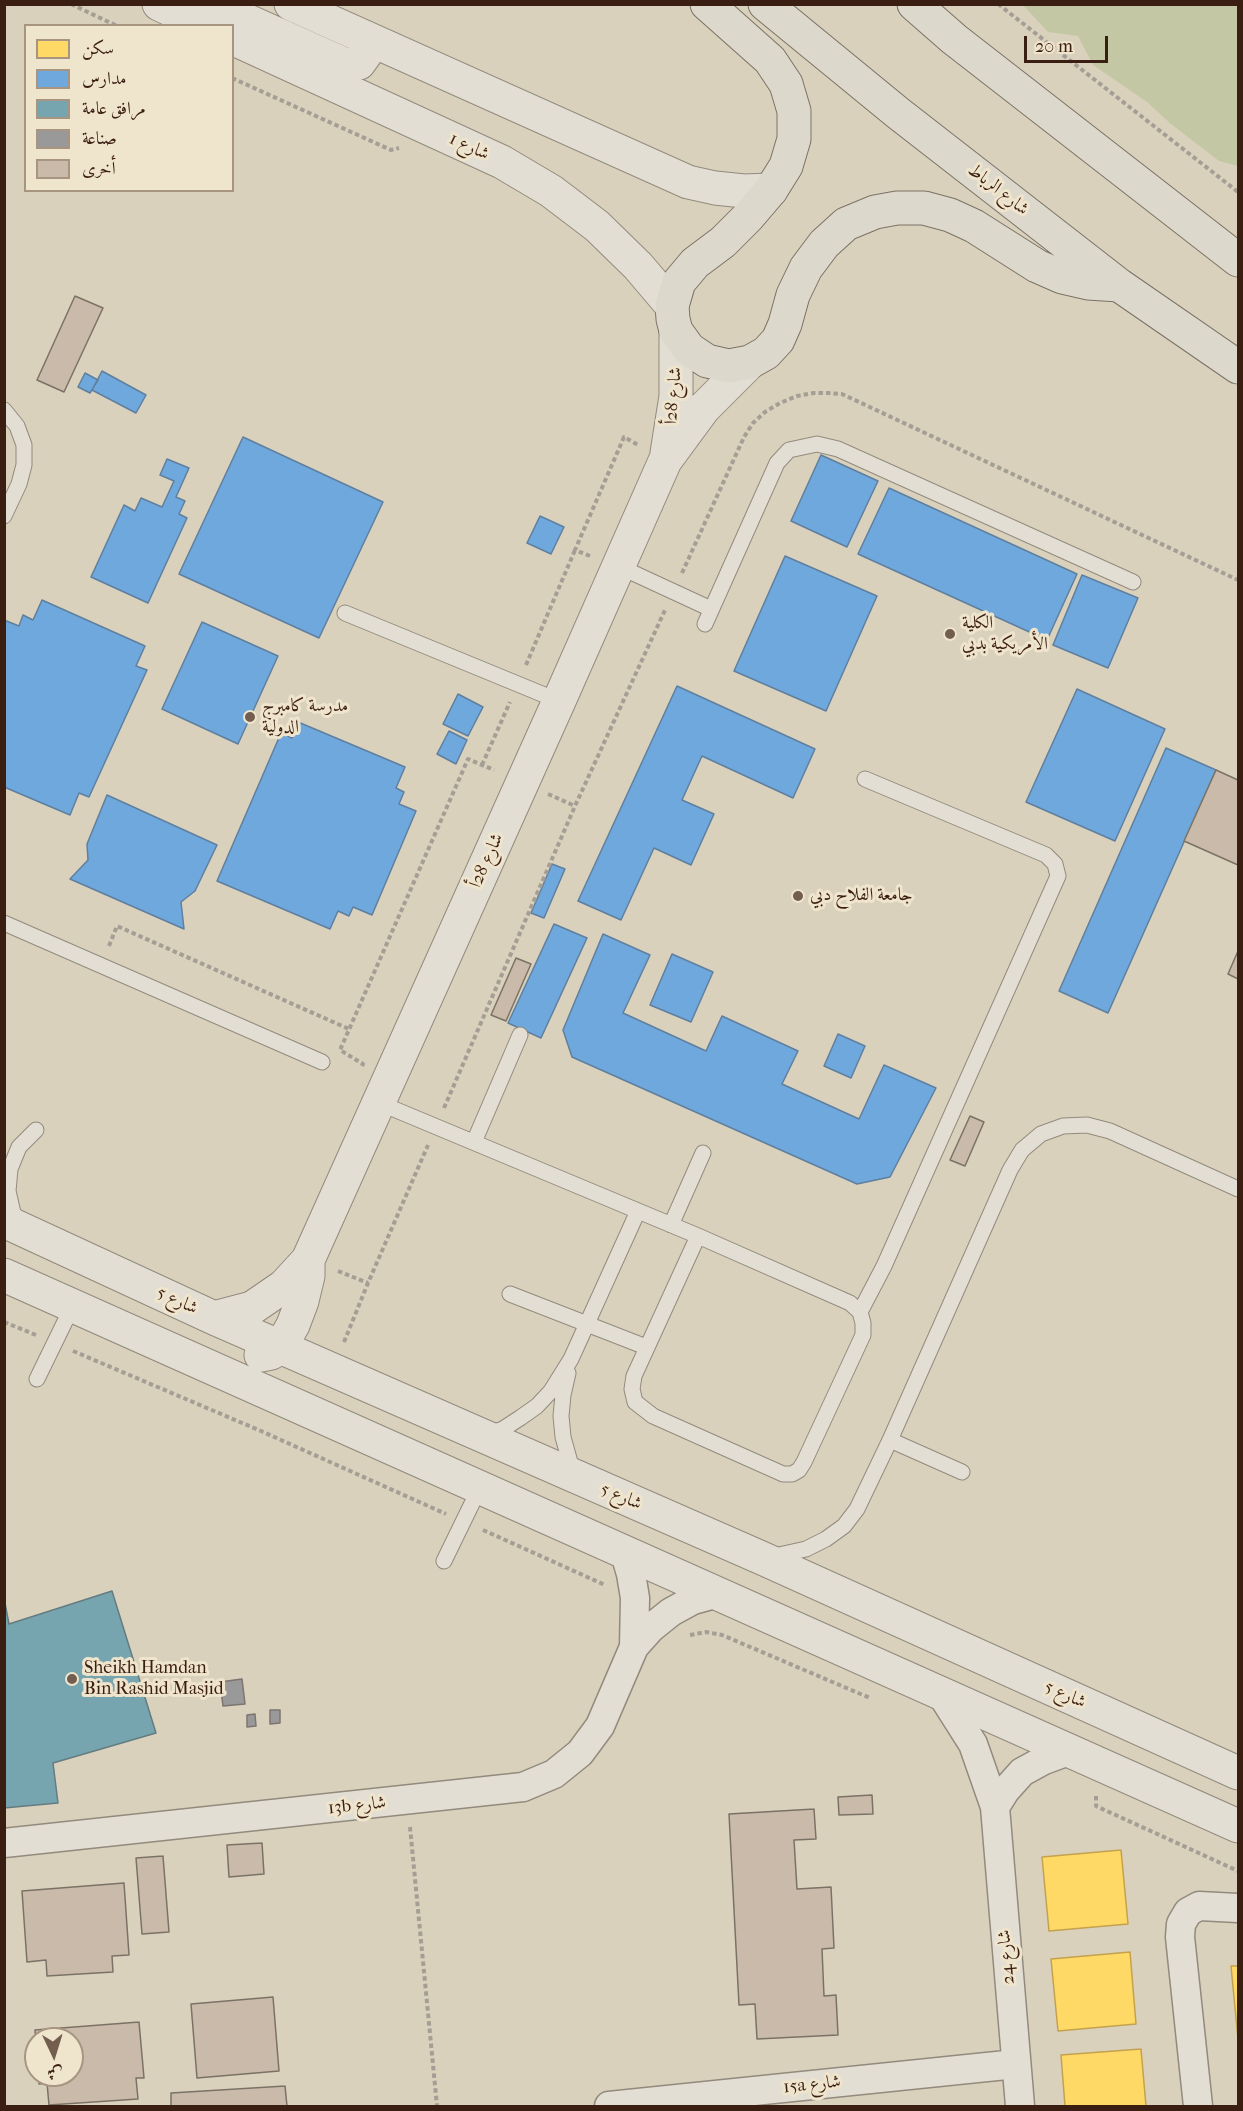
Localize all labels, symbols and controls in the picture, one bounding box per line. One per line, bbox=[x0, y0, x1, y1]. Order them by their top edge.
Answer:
legend bbox=[24, 24, 234, 192]
scale bar bbox=[1027, 24, 1111, 62]
text: 20 m bbox=[1035, 36, 1073, 57]
text: سكن bbox=[82, 38, 114, 59]
text: مدارس bbox=[82, 68, 126, 89]
text: مرافق عامة bbox=[82, 98, 146, 119]
text: صناعة bbox=[82, 128, 117, 149]
street label: شارع 1 bbox=[446, 128, 492, 166]
text: أخرى bbox=[82, 158, 116, 179]
street label: شارع الرباط bbox=[963, 159, 1033, 221]
street label: شارع 28أ bbox=[661, 366, 687, 426]
place label: الكلية الأمريكية بدبي bbox=[962, 613, 1048, 656]
marker: الكلية الأمريكية بدبي bbox=[943, 627, 957, 641]
place label: مدرسة كامبرج الدولية bbox=[262, 696, 348, 738]
marker: مدرسة كامبرج الدولية bbox=[243, 710, 257, 724]
street label: شارع 28أ bbox=[465, 830, 509, 892]
place label: جامعة الفلاح دبي bbox=[810, 885, 913, 907]
marker: جامعة الفلاح دبي bbox=[791, 889, 805, 903]
street label: شارع 5 bbox=[153, 1282, 201, 1320]
street label: شارع 5 bbox=[597, 1479, 645, 1515]
place label: Sheikh Hamdan Bin Rashid Masjid bbox=[84, 1658, 224, 1700]
marker: Sheikh Hamdan Bin Rashid Masjid bbox=[65, 1672, 79, 1686]
street label: شارع 5 bbox=[1041, 1676, 1089, 1714]
street label: 13b شارع bbox=[327, 1792, 387, 1820]
street label: شارع 24 bbox=[994, 1929, 1020, 1985]
north arrow bbox=[24, 2027, 84, 2087]
text: ش bbox=[47, 2063, 64, 2083]
street label: 15a شارع bbox=[782, 2071, 842, 2099]

